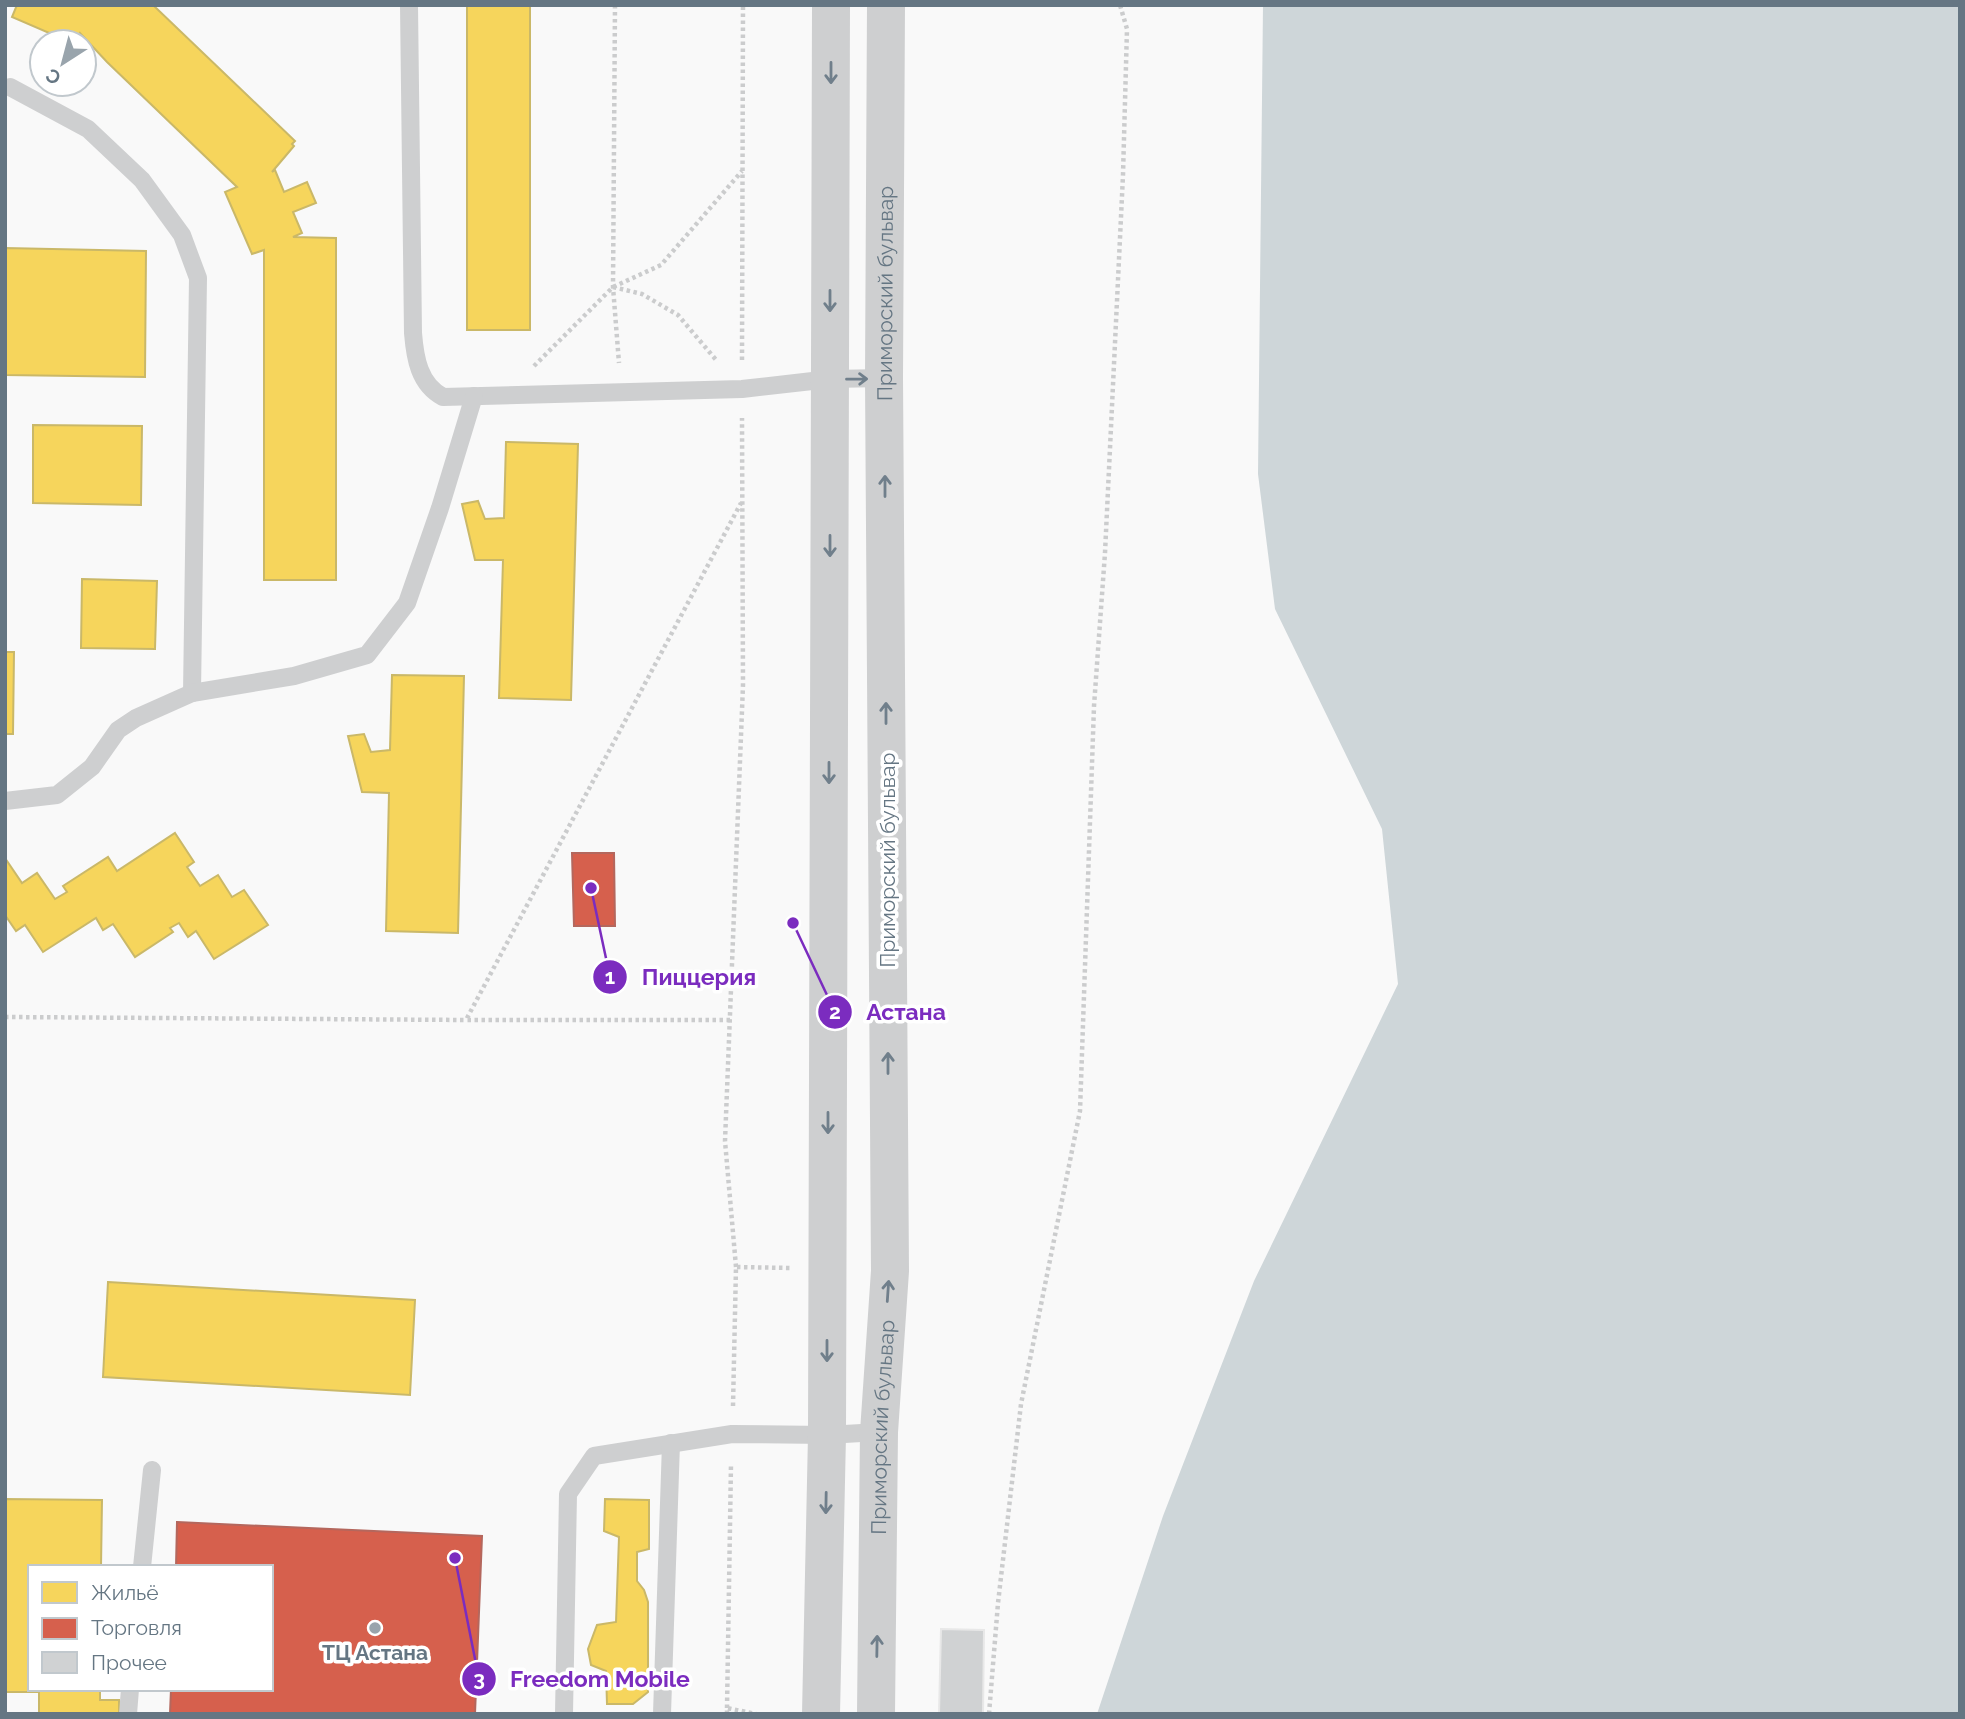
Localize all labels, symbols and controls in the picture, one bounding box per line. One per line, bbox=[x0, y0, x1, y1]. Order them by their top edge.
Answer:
north arrow bbox=[28, 28, 98, 98]
one-way arrow bbox=[824, 62, 838, 85]
text: С bbox=[41, 64, 65, 89]
street label: Приморский бульвар bbox=[871, 186, 898, 401]
one-way arrow bbox=[823, 289, 837, 312]
one-way arrow bbox=[845, 372, 868, 385]
one-way arrow bbox=[878, 475, 892, 498]
one-way arrow bbox=[823, 534, 837, 557]
one-way arrow bbox=[879, 702, 893, 725]
street label: Приморский бульвар bbox=[875, 752, 900, 967]
one-way arrow bbox=[822, 761, 836, 784]
callout: Пиццерия bbox=[592, 955, 770, 999]
text: Пиццерия bbox=[642, 963, 756, 990]
text: 1 bbox=[605, 964, 615, 989]
callout: Астана bbox=[818, 990, 960, 1034]
text: Астана bbox=[866, 998, 946, 1025]
text: 2 bbox=[829, 999, 841, 1024]
one-way arrow bbox=[881, 1052, 895, 1075]
one-way arrow bbox=[821, 1111, 835, 1134]
one-way arrow bbox=[882, 1280, 895, 1303]
street label: Приморский бульвар bbox=[865, 1319, 899, 1535]
one-way arrow bbox=[820, 1339, 834, 1362]
one-way arrow bbox=[819, 1491, 832, 1514]
legend bbox=[28, 1565, 273, 1691]
text: Жильё bbox=[91, 1580, 159, 1605]
text: Торговля bbox=[91, 1615, 182, 1640]
marker: ТЦ Астана bbox=[367, 1620, 383, 1636]
one-way arrow bbox=[870, 1634, 884, 1657]
place label: ТЦ Астана bbox=[322, 1640, 428, 1665]
text: Прочее bbox=[91, 1650, 167, 1675]
callout: Freedom Mobile bbox=[461, 1657, 704, 1701]
text: Freedom Mobile bbox=[510, 1665, 690, 1692]
text: 3 bbox=[473, 1666, 485, 1691]

